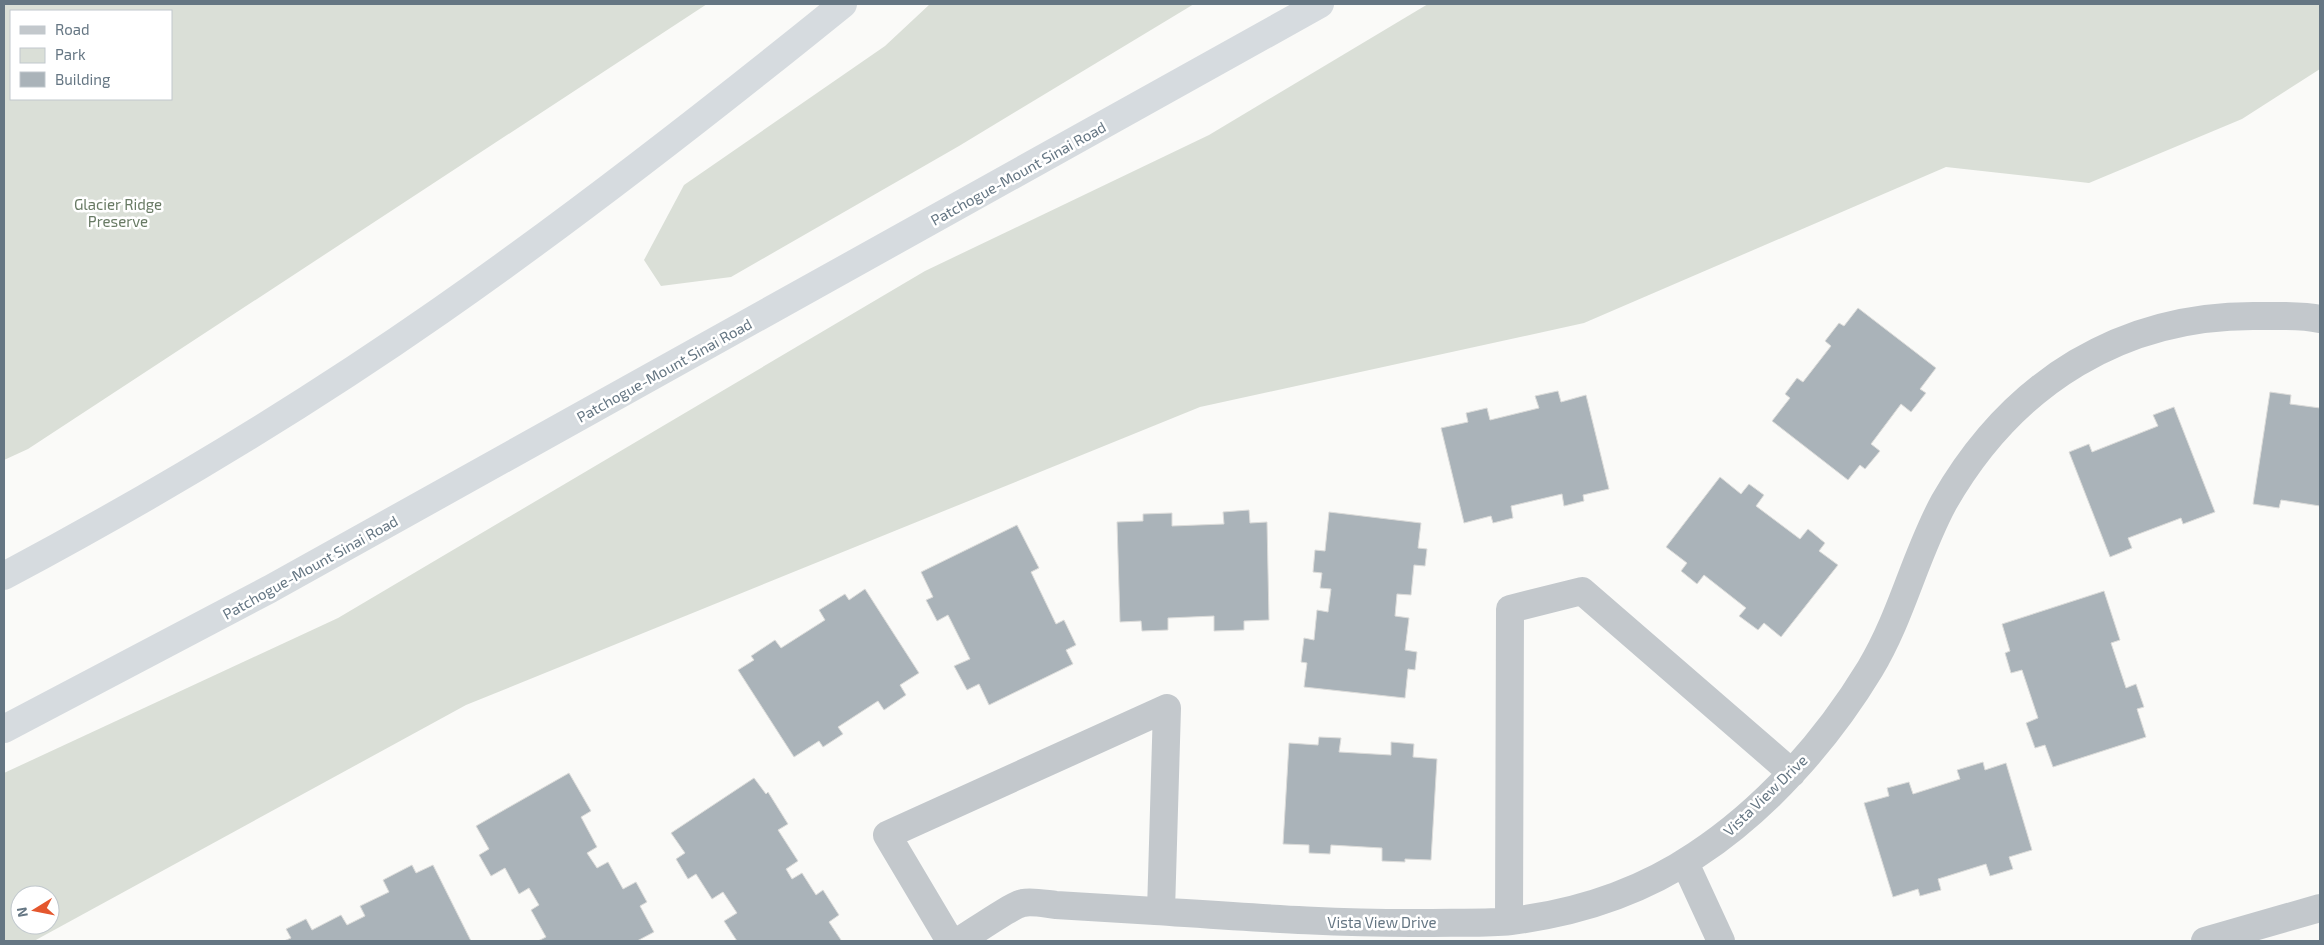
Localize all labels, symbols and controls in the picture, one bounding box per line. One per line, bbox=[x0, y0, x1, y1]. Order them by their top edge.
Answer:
legend bbox=[10, 10, 172, 100]
text: Road bbox=[55, 20, 90, 38]
text: Park bbox=[55, 45, 86, 63]
text: Building bbox=[55, 70, 111, 88]
street label: Patchogue-Mount Sinai Road bbox=[927, 117, 1109, 229]
park label: Glacier Ridge Preserve bbox=[74, 195, 162, 230]
street label: Patchogue-Mount Sinai Road bbox=[573, 314, 755, 426]
street label: Patchogue-Mount Sinai Road bbox=[219, 511, 401, 623]
street label: Vista View Drive bbox=[1719, 751, 1811, 839]
north arrow bbox=[10, 885, 60, 935]
text: N bbox=[12, 906, 31, 919]
street label: Vista View Drive bbox=[1327, 913, 1437, 931]

